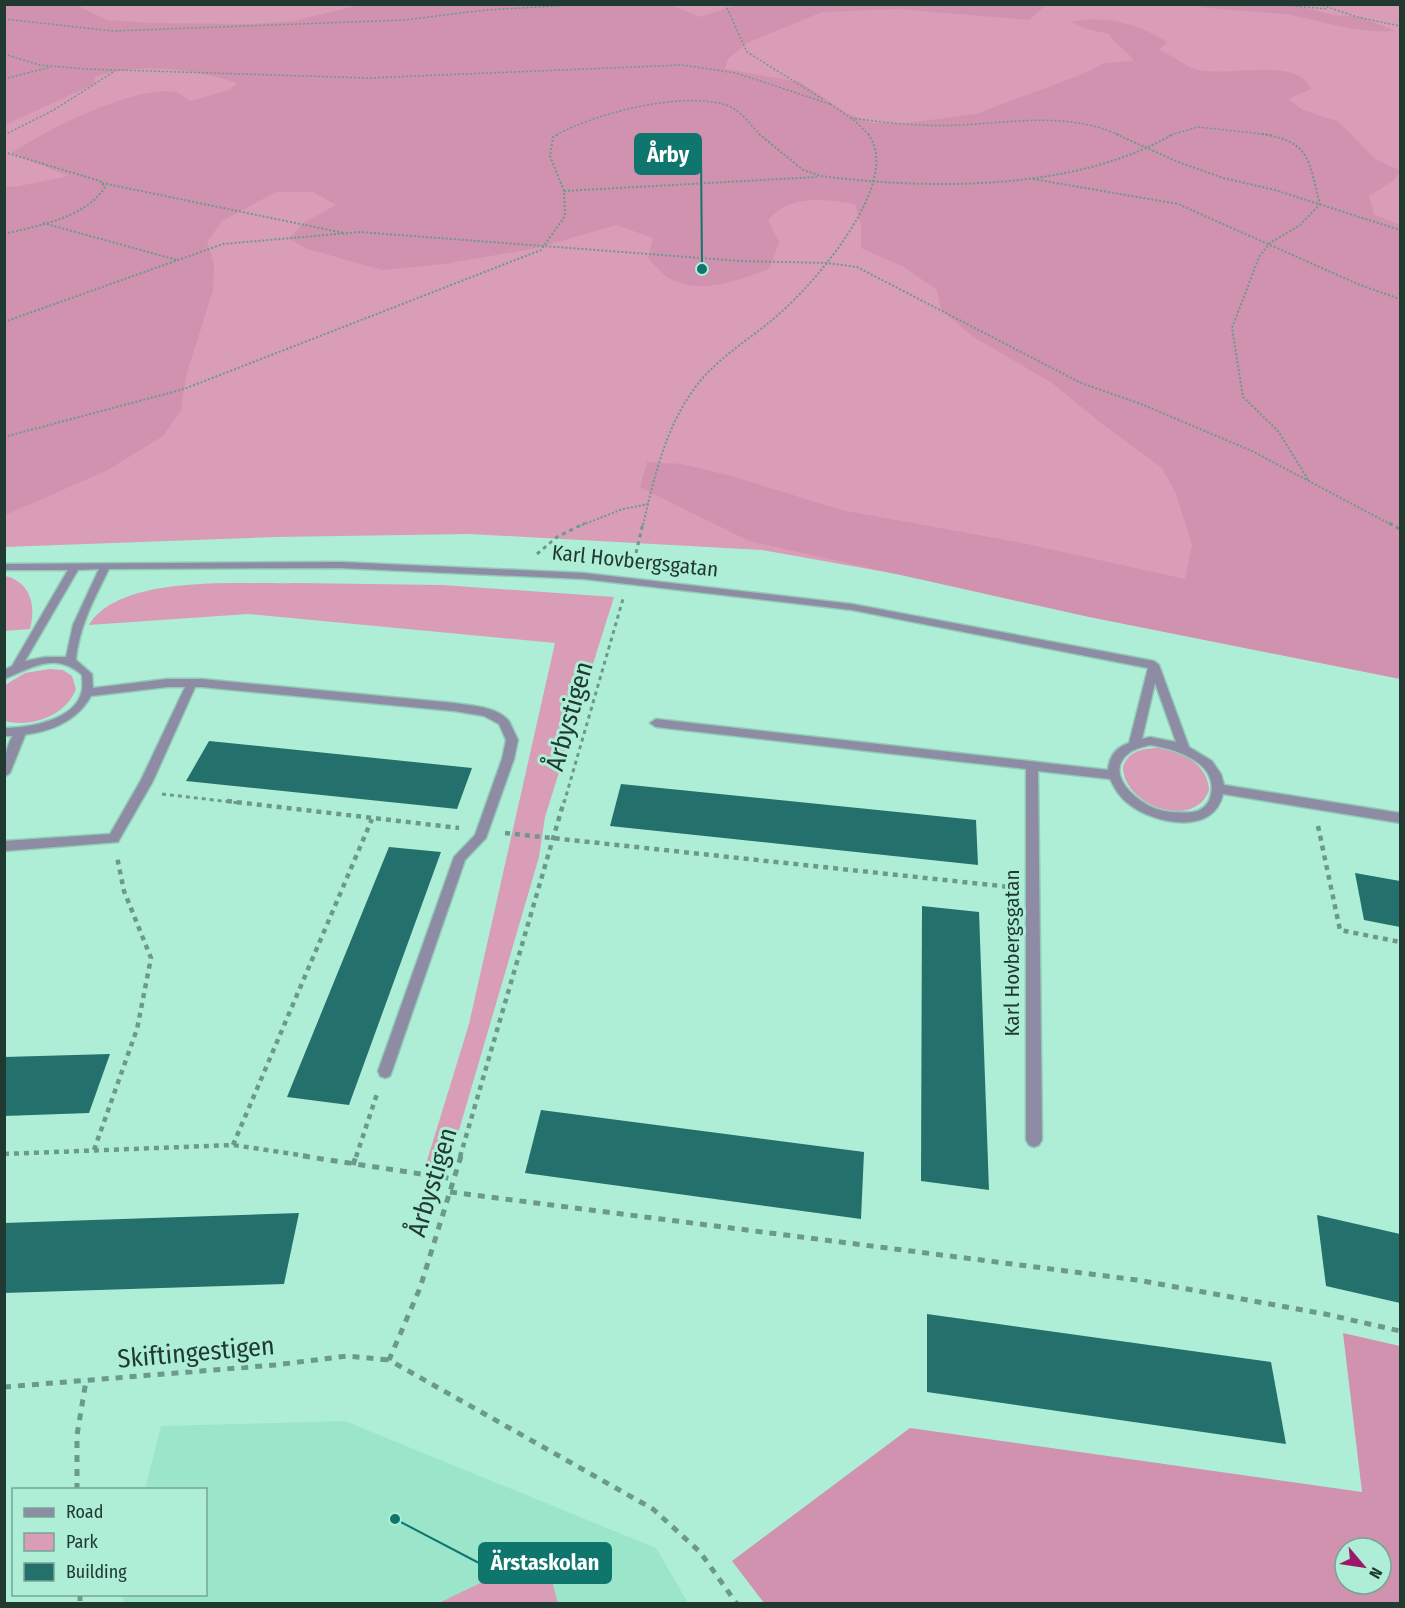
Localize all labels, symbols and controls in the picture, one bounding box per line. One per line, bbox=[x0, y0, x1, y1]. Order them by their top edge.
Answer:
callout: Årby bbox=[635, 134, 701, 174]
text: Årby bbox=[646, 140, 690, 168]
street label: Karl Hovbergsgatan bbox=[550, 539, 720, 583]
street label: Årbystigen bbox=[537, 657, 600, 774]
street label: Karl Hovbergsgatan bbox=[999, 869, 1025, 1037]
street label: Årbystigen bbox=[399, 1123, 464, 1240]
street label: Skiftingestigen bbox=[116, 1330, 276, 1375]
legend bbox=[12, 1488, 207, 1596]
text: Road bbox=[66, 1501, 103, 1523]
text: Park bbox=[66, 1531, 99, 1553]
north arrow bbox=[1333, 1536, 1393, 1596]
callout: Ärstaskolan bbox=[479, 1543, 611, 1583]
text: Ärstaskolan bbox=[490, 1549, 599, 1576]
text: Building bbox=[66, 1561, 127, 1583]
text: N bbox=[1365, 1564, 1386, 1582]

